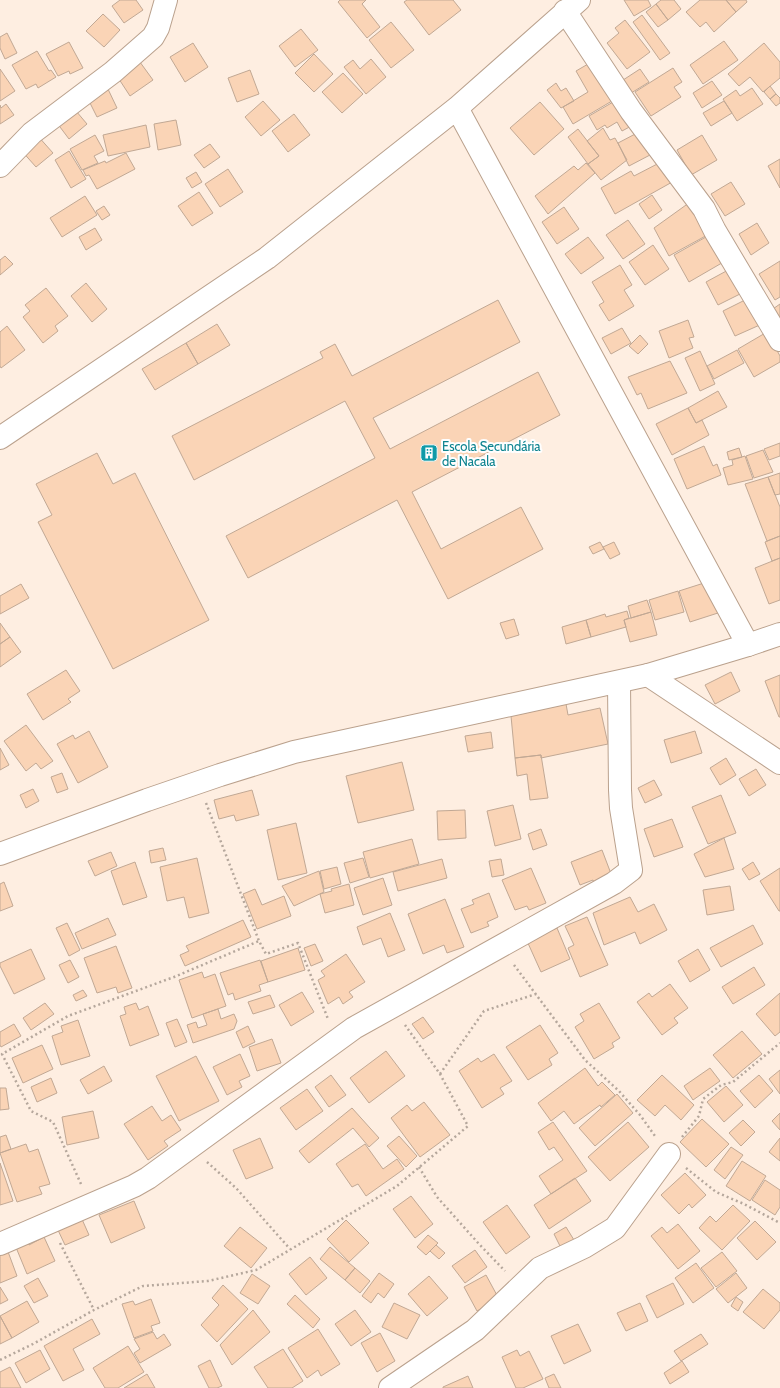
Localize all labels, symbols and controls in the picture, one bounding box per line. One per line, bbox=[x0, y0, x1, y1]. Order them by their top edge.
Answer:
place label: Escola Secundária de Nacala bbox=[442, 438, 541, 469]
building icon: Escola Secundária de Nacala bbox=[419, 443, 439, 463]

